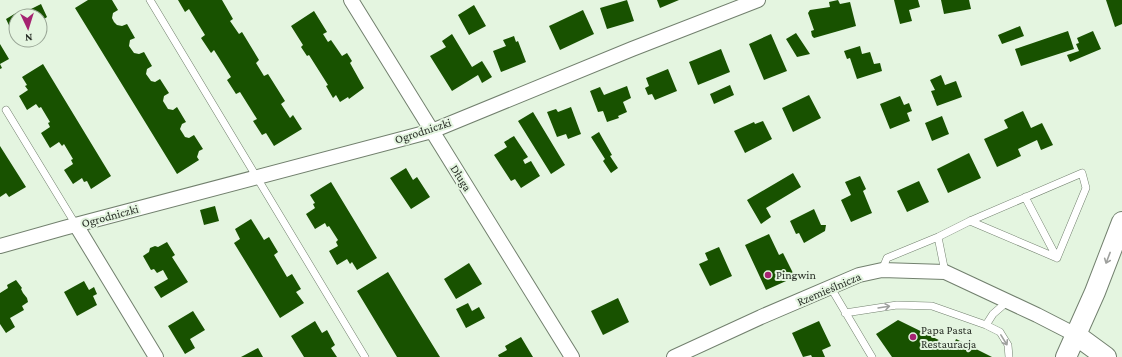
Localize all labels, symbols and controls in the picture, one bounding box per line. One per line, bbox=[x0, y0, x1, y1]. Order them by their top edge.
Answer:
north arrow bbox=[8, 8, 48, 48]
text: N bbox=[24, 32, 33, 44]
street label: Ogrodniczki bbox=[393, 115, 453, 147]
street label: Długa bbox=[447, 162, 475, 194]
street label: Ogrodniczki bbox=[80, 202, 140, 230]
one-way arrow bbox=[1103, 252, 1111, 264]
place label: Pingwin bbox=[776, 268, 816, 282]
street label: Rzemieślnicza bbox=[795, 269, 863, 309]
marker: Pingwin bbox=[763, 270, 773, 280]
one-way arrow bbox=[877, 303, 890, 311]
place label: Papa Pasta Restauracja bbox=[921, 323, 977, 351]
marker: Papa Pasta Restauracja bbox=[908, 332, 918, 342]
one-way arrow bbox=[1001, 334, 1009, 346]

